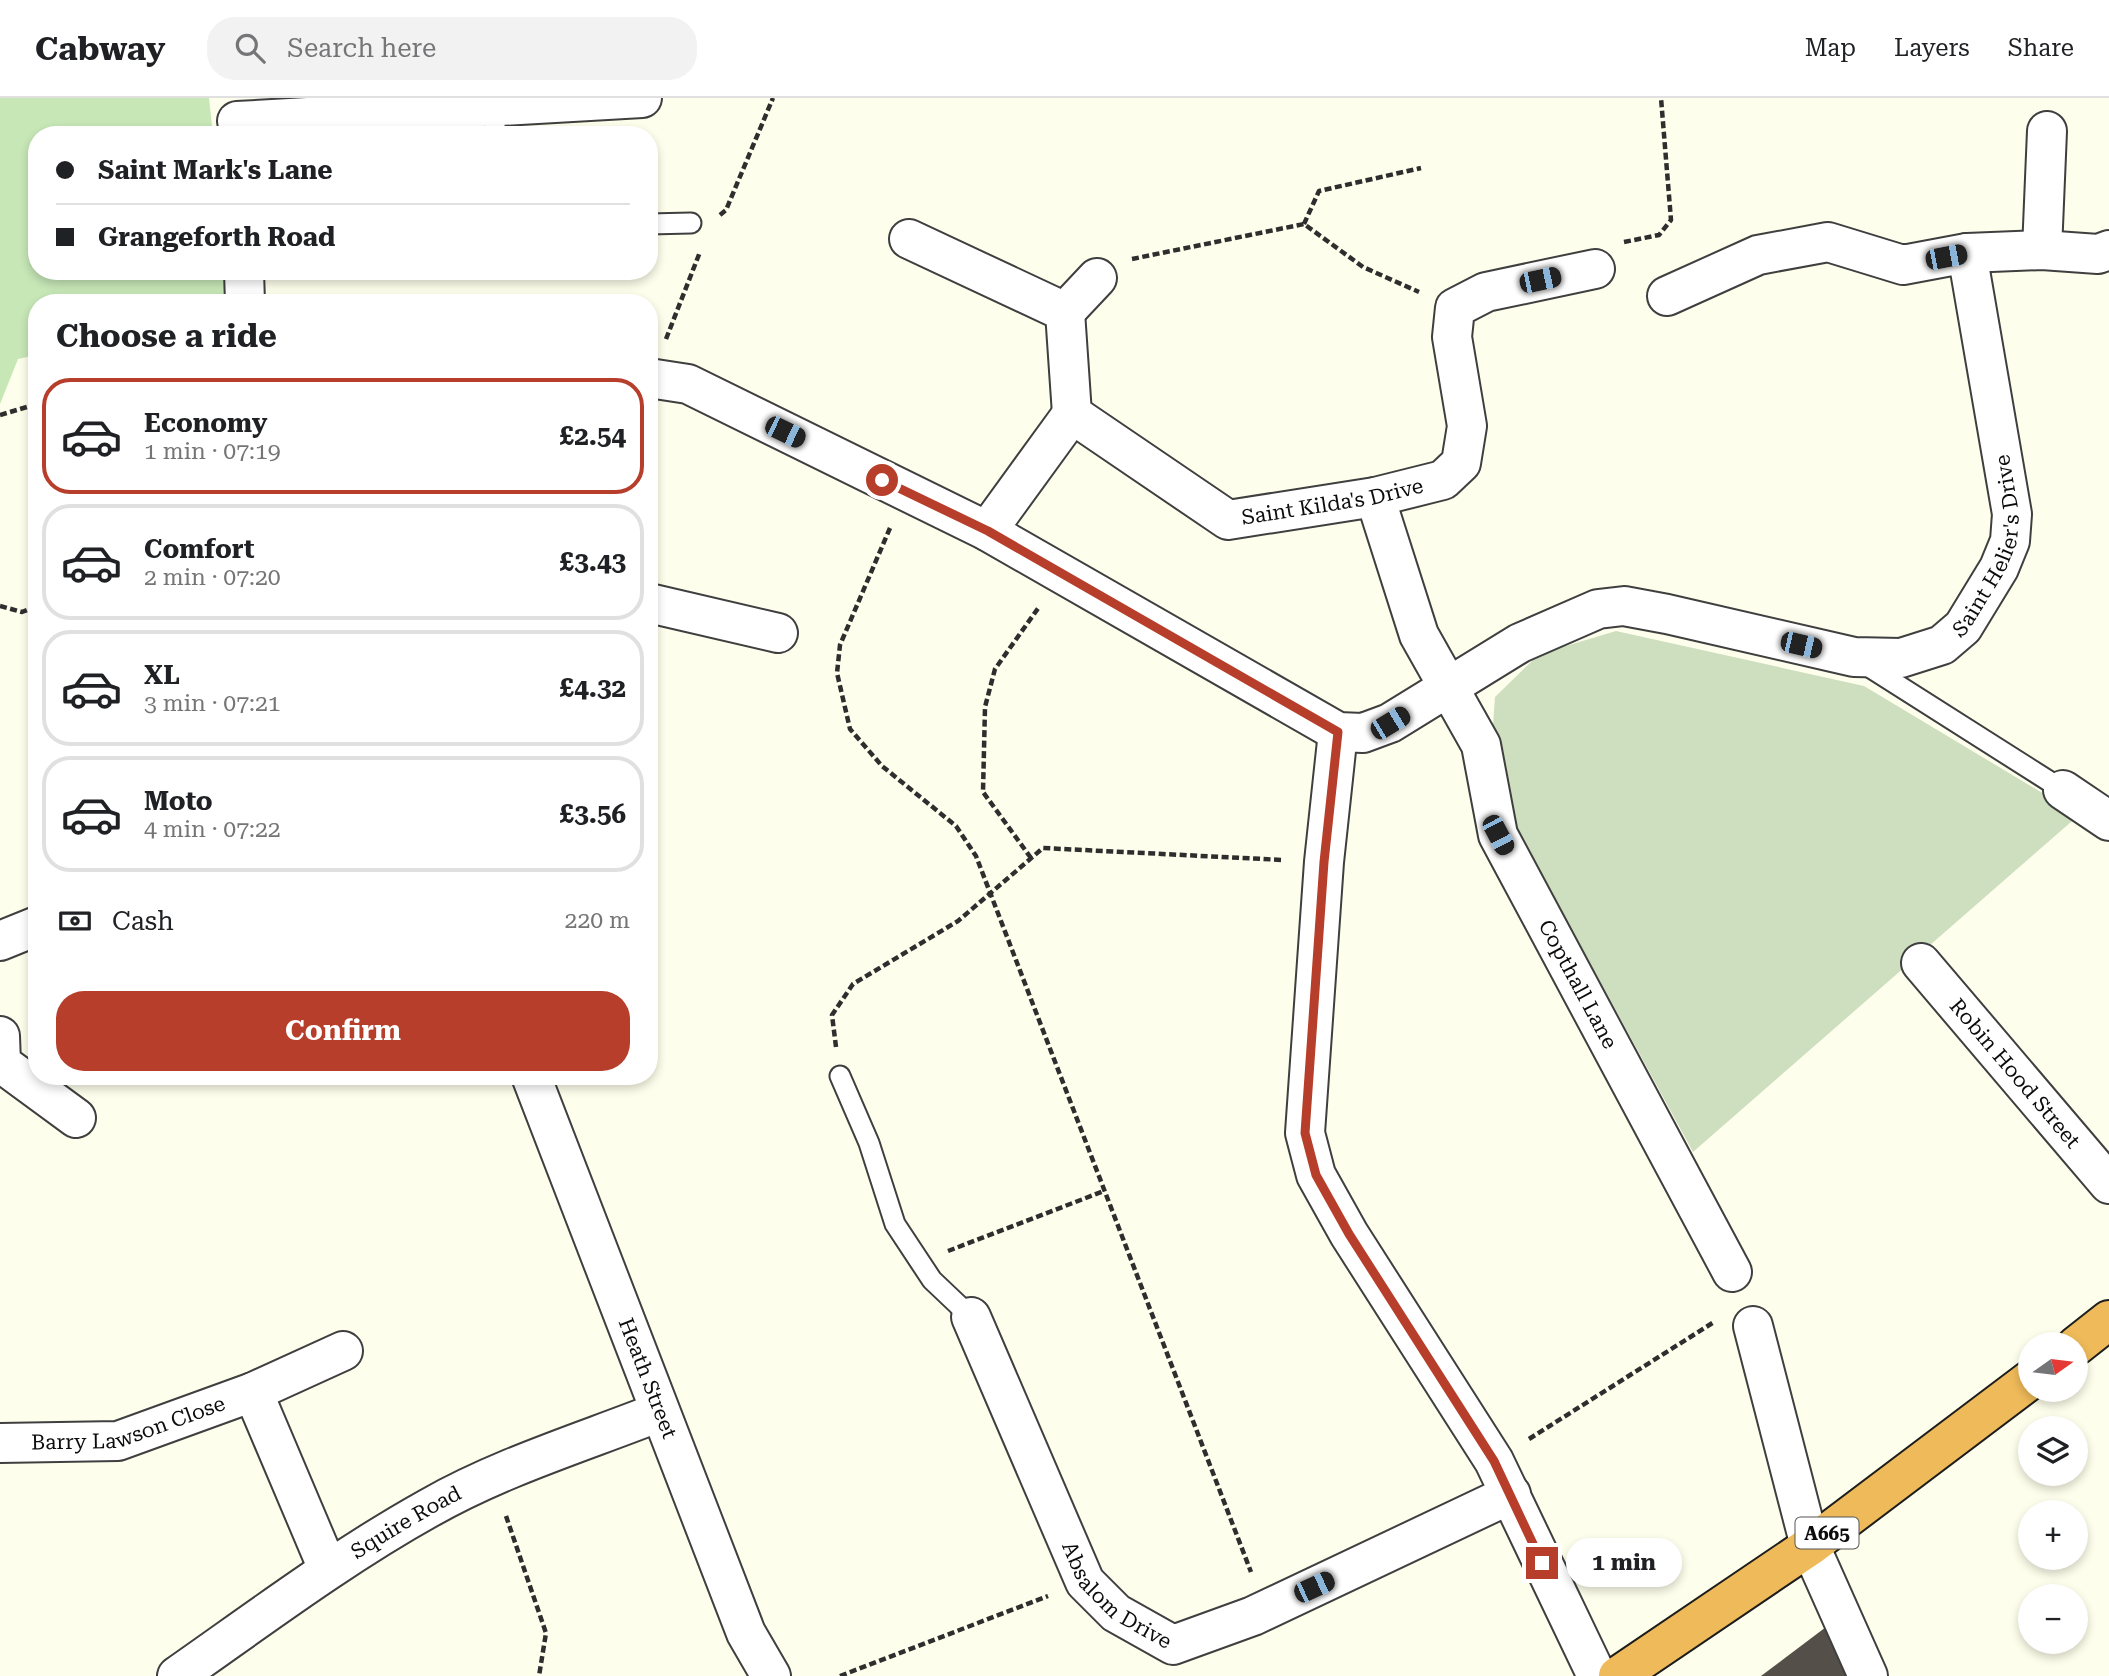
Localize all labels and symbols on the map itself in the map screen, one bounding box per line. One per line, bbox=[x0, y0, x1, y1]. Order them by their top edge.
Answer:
car bbox=[1924, 243, 1969, 271]
car bbox=[1518, 265, 1563, 295]
car bbox=[762, 413, 809, 451]
street label: Saint Helier's Drive bbox=[1948, 453, 2024, 642]
route start bbox=[866, 464, 898, 496]
street label: Saint Kilda's Drive bbox=[1240, 473, 1426, 530]
car bbox=[1779, 630, 1824, 660]
car bbox=[1367, 703, 1414, 743]
car bbox=[1479, 812, 1518, 858]
street label: Copthall Lane bbox=[1534, 916, 1622, 1053]
street label: Robin Hood Street bbox=[1945, 994, 2085, 1153]
street label: Heath Street bbox=[614, 1315, 682, 1442]
north arrow bbox=[2018, 1332, 2088, 1402]
street label: Barry Lawson Close bbox=[31, 1391, 228, 1454]
street label: Squire Road bbox=[347, 1481, 466, 1564]
road number: A665 bbox=[1796, 1518, 1858, 1548]
street label: Absalom Drive bbox=[1057, 1538, 1176, 1654]
callout: 1 min bbox=[1566, 1538, 1682, 1588]
route end bbox=[1526, 1547, 1558, 1579]
car bbox=[1291, 1569, 1338, 1605]

